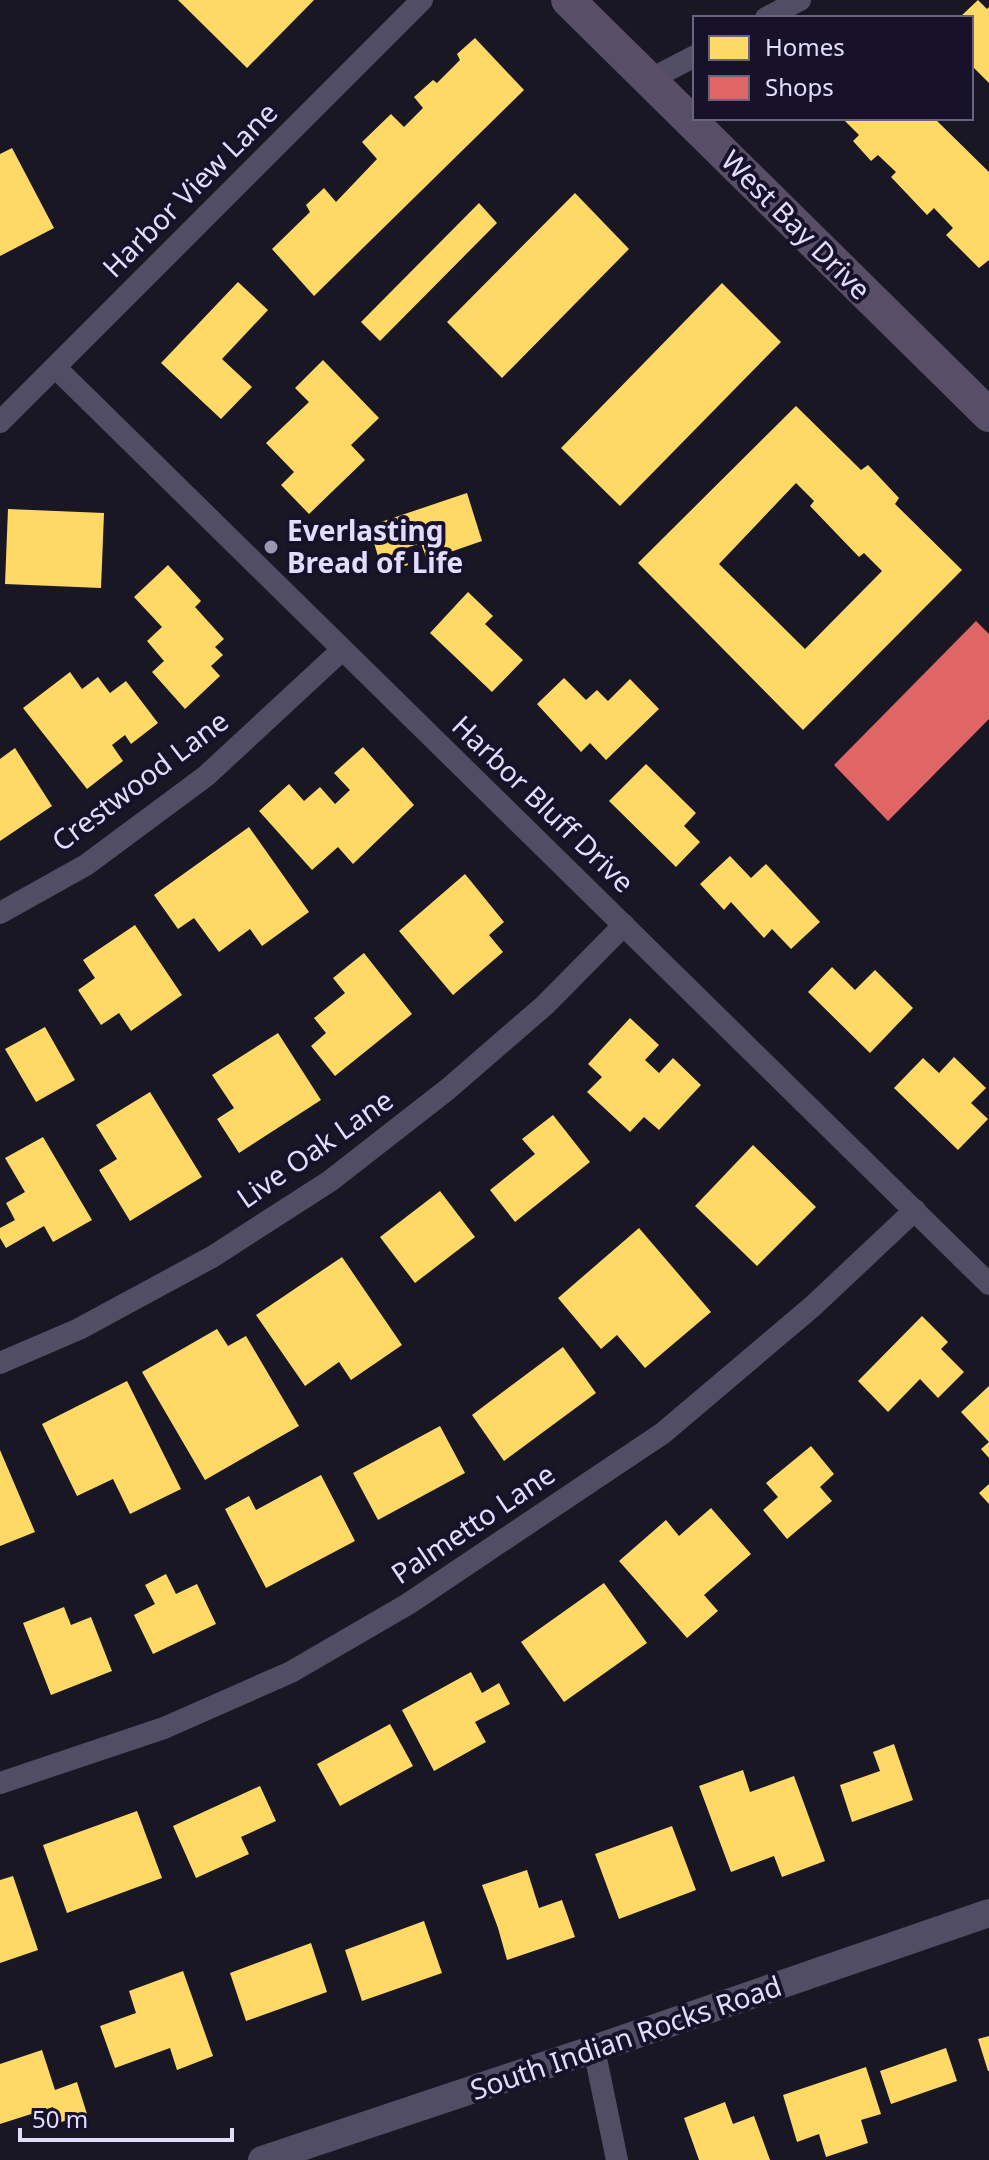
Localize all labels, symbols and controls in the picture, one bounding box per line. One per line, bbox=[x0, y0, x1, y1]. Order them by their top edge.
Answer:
legend bbox=[693, 16, 973, 120]
text: Homes bbox=[765, 30, 845, 63]
text: Shops bbox=[765, 70, 834, 103]
street label: Harbor View Lane bbox=[93, 93, 285, 285]
street label: West Bay Drive bbox=[714, 141, 880, 307]
place label: Everlasting Bread of Life bbox=[287, 511, 463, 581]
marker: Everlasting Bread of Life bbox=[262, 538, 280, 556]
street label: Crestwood Lane bbox=[43, 701, 235, 859]
street label: Harbor Bluff Drive bbox=[444, 706, 643, 900]
street label: Live Oak Lane bbox=[229, 1080, 400, 1216]
street label: Palmetto Lane bbox=[383, 1454, 562, 1592]
street label: South Indian Rocks Road bbox=[465, 1966, 786, 2108]
scale bar bbox=[20, 2092, 232, 2142]
text: 50 m bbox=[32, 2102, 88, 2135]

